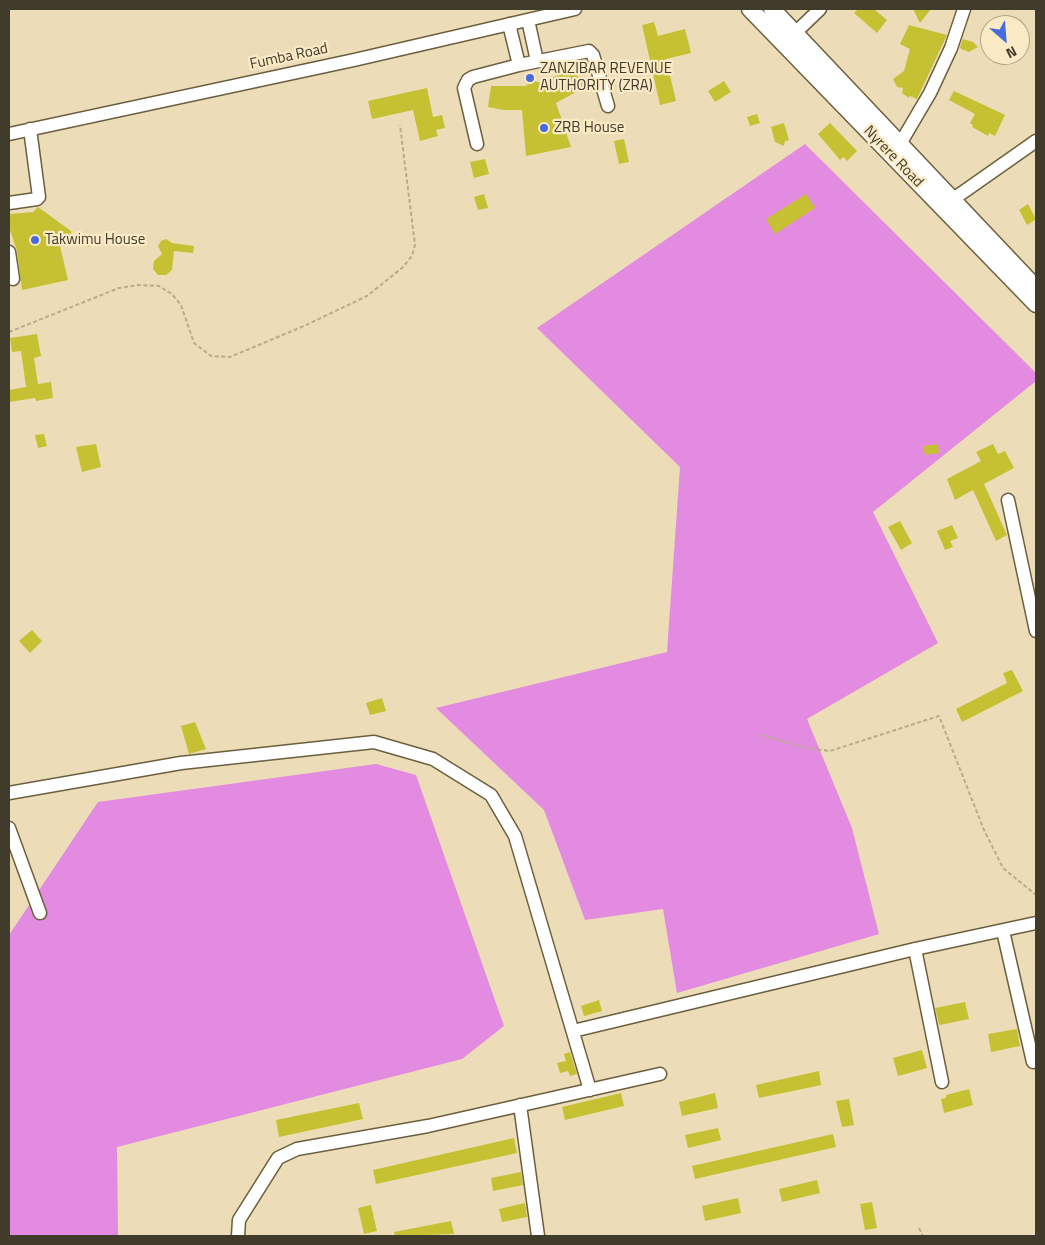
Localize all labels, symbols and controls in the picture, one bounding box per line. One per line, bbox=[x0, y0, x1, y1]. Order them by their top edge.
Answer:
north arrow bbox=[980, 15, 1030, 65]
street label: Fumba Road bbox=[248, 40, 330, 74]
text: N bbox=[1003, 41, 1021, 64]
place label: ZANZIBAR REVENUE AUTHORITY (ZRA) bbox=[540, 60, 672, 95]
marker: ZANZIBAR REVENUE AUTHORITY (ZRA) bbox=[524, 72, 536, 84]
place label: ZRB House bbox=[554, 119, 624, 137]
marker: ZRB House bbox=[538, 122, 550, 134]
street label: Nyrere Road bbox=[859, 123, 927, 191]
place label: Takwimu House bbox=[45, 231, 145, 249]
marker: Takwimu House bbox=[29, 234, 41, 246]

